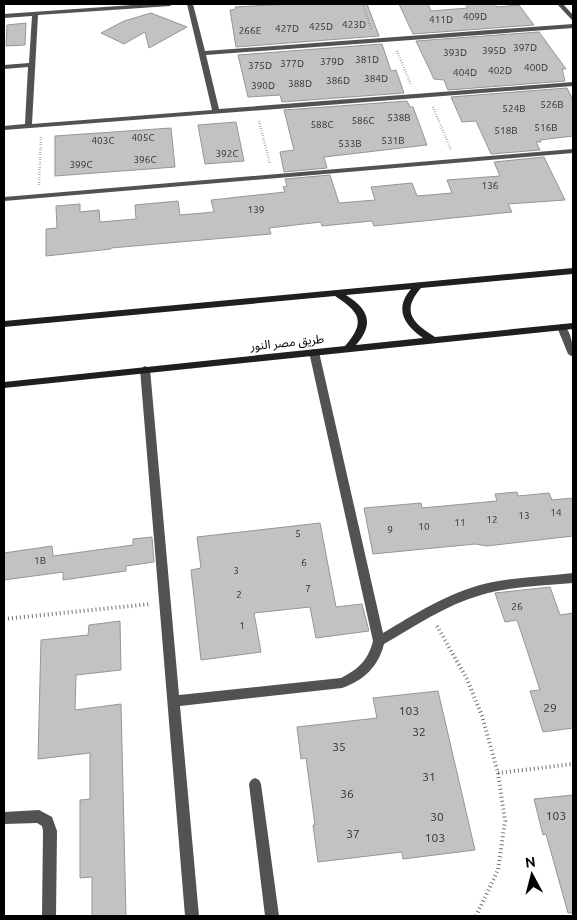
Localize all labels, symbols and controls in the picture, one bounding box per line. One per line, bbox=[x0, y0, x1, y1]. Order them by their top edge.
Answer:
house number: 409D bbox=[463, 11, 487, 22]
house number: 411D bbox=[429, 14, 453, 25]
house number: 423D bbox=[342, 19, 366, 30]
house number: 425D bbox=[309, 21, 333, 32]
house number: 427D bbox=[275, 23, 299, 34]
house number: 266E bbox=[239, 25, 262, 36]
house number: 397D bbox=[513, 42, 537, 53]
house number: 395D bbox=[482, 45, 506, 56]
house number: 393D bbox=[443, 47, 467, 58]
house number: 381D bbox=[355, 54, 379, 65]
house number: 379D bbox=[320, 56, 344, 67]
house number: 377D bbox=[280, 58, 304, 69]
house number: 375D bbox=[248, 60, 272, 71]
house number: 400D bbox=[524, 62, 548, 73]
house number: 402D bbox=[488, 65, 512, 76]
house number: 404D bbox=[453, 67, 477, 78]
house number: 384D bbox=[364, 73, 388, 84]
house number: 386D bbox=[326, 75, 350, 86]
house number: 388D bbox=[288, 78, 312, 89]
house number: 390D bbox=[251, 80, 275, 91]
house number: 526B bbox=[540, 99, 564, 110]
house number: 524B bbox=[502, 103, 526, 114]
house number: 538B bbox=[387, 112, 411, 123]
house number: 586C bbox=[351, 115, 375, 126]
house number: 588C bbox=[310, 119, 334, 130]
house number: 516B bbox=[534, 122, 558, 133]
house number: 518B bbox=[494, 125, 518, 136]
house number: 405C bbox=[131, 132, 155, 143]
house number: 403C bbox=[91, 135, 115, 146]
house number: 531B bbox=[381, 135, 405, 146]
house number: 533B bbox=[338, 138, 362, 149]
house number: 392C bbox=[215, 148, 239, 159]
house number: 396C bbox=[133, 154, 157, 165]
house number: 399C bbox=[69, 159, 93, 170]
house number: 136 bbox=[482, 180, 499, 191]
house number: 139 bbox=[248, 204, 264, 215]
street label: طريق مصر النور bbox=[249, 332, 325, 354]
house number: 14 bbox=[550, 507, 562, 518]
house number: 13 bbox=[518, 510, 530, 521]
house number: 12 bbox=[486, 514, 498, 525]
house number: 11 bbox=[454, 517, 466, 528]
house number: 10 bbox=[418, 521, 430, 532]
house number: 9 bbox=[387, 524, 393, 535]
house number: 5 bbox=[295, 528, 301, 539]
house number: 1B bbox=[34, 555, 46, 566]
house number: 6 bbox=[301, 557, 307, 568]
house number: 3 bbox=[233, 565, 239, 576]
house number: 7 bbox=[305, 583, 311, 594]
house number: 2 bbox=[236, 589, 242, 600]
house number: 26 bbox=[511, 601, 523, 612]
house number: 1 bbox=[239, 620, 245, 631]
house number: 29 bbox=[543, 701, 557, 714]
house number: 103 bbox=[399, 704, 419, 717]
house number: 32 bbox=[412, 725, 426, 738]
house number: 35 bbox=[332, 740, 346, 753]
house number: 31 bbox=[422, 770, 436, 783]
house number: 36 bbox=[340, 787, 354, 800]
house number: 103 bbox=[546, 809, 566, 822]
house number: 30 bbox=[430, 810, 444, 823]
house number: 37 bbox=[346, 827, 360, 840]
house number: 103 bbox=[425, 831, 445, 844]
north arrow bbox=[507, 850, 557, 900]
text: N bbox=[524, 854, 537, 871]

